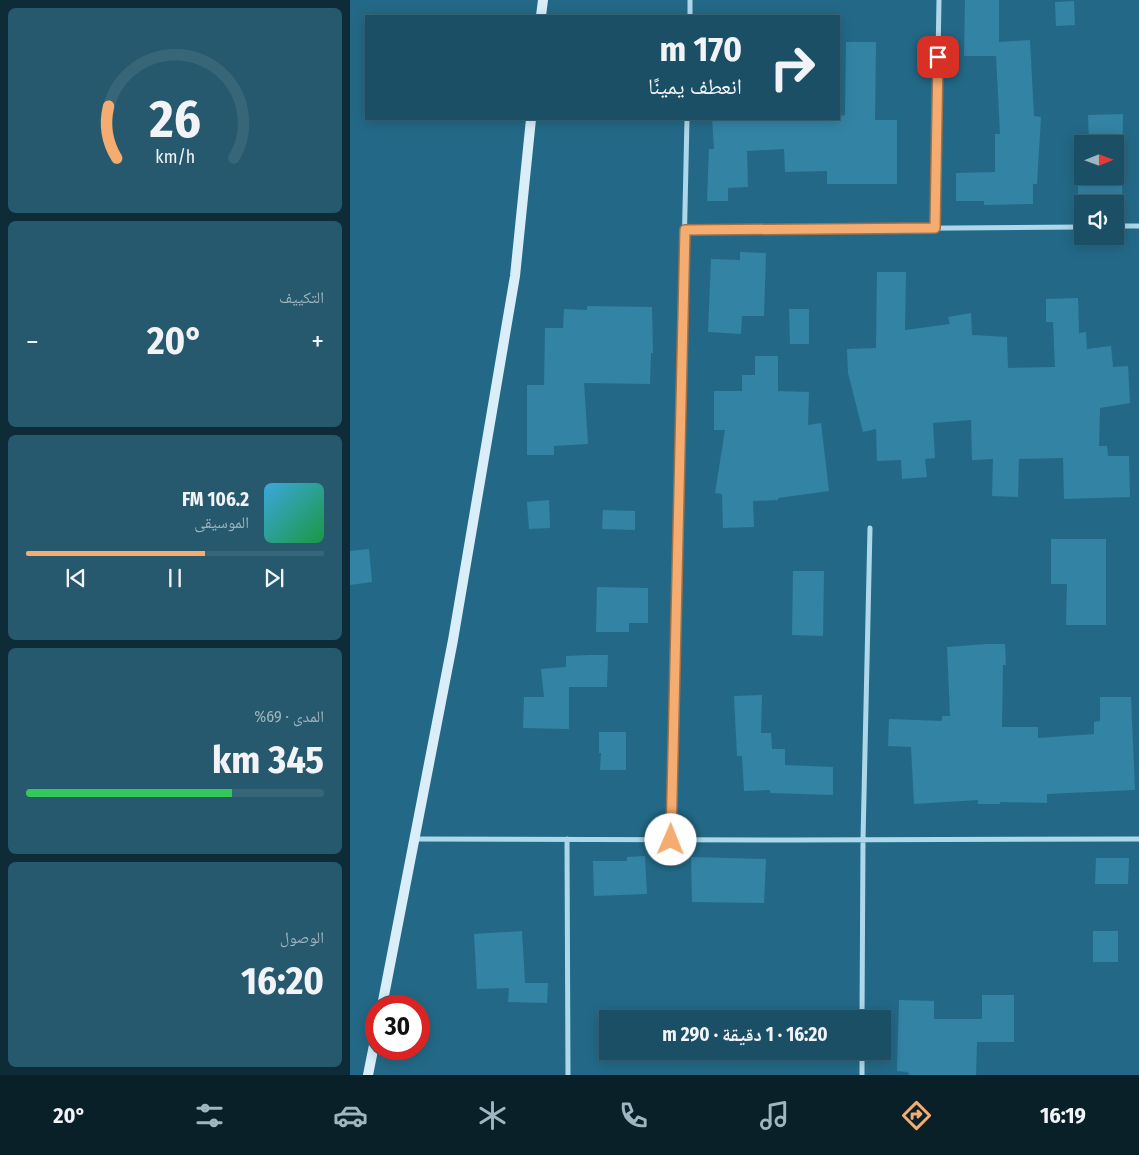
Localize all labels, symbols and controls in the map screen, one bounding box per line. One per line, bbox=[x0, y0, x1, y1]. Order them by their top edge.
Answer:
text: 170 m bbox=[659, 28, 742, 70]
icon: right bbox=[760, 35, 825, 100]
pin bbox=[917, 36, 959, 78]
icon: arrive bbox=[924, 43, 952, 71]
text: انعطف يمينًا bbox=[648, 73, 742, 100]
text: 26 bbox=[148, 88, 201, 151]
north arrow bbox=[1074, 135, 1124, 185]
map controls bbox=[1074, 135, 1124, 245]
text: km/h bbox=[155, 146, 195, 168]
button: sound bbox=[1074, 195, 1124, 245]
text: التكييف bbox=[279, 288, 324, 307]
text: 20° bbox=[147, 318, 203, 364]
text: − bbox=[26, 325, 39, 358]
text: + bbox=[311, 325, 324, 358]
text: 106.2 FM bbox=[182, 488, 249, 511]
text: الموسيقى bbox=[194, 513, 249, 532]
icon: previous bbox=[62, 564, 90, 592]
icon: pause bbox=[161, 564, 189, 592]
icon: next bbox=[260, 564, 288, 592]
text: المدى · 69% bbox=[254, 707, 324, 726]
text: 345 km bbox=[212, 737, 324, 783]
position arrow bbox=[644, 813, 696, 865]
text: الوصول bbox=[280, 928, 324, 947]
text: 16:20 bbox=[241, 958, 324, 1004]
speed limit sign: 30 bbox=[365, 995, 430, 1060]
text: 16:20 · 1 دقيقة · 290 m bbox=[662, 1023, 828, 1046]
icon: filters bbox=[192, 1098, 227, 1133]
icon: car bbox=[333, 1098, 368, 1133]
icon: climate bbox=[475, 1098, 510, 1133]
icon: phone bbox=[616, 1098, 651, 1133]
icon: music bbox=[757, 1098, 792, 1133]
icon: directions bbox=[899, 1098, 934, 1133]
text: 20° bbox=[53, 1102, 86, 1129]
text: 16:19 bbox=[1040, 1102, 1086, 1129]

